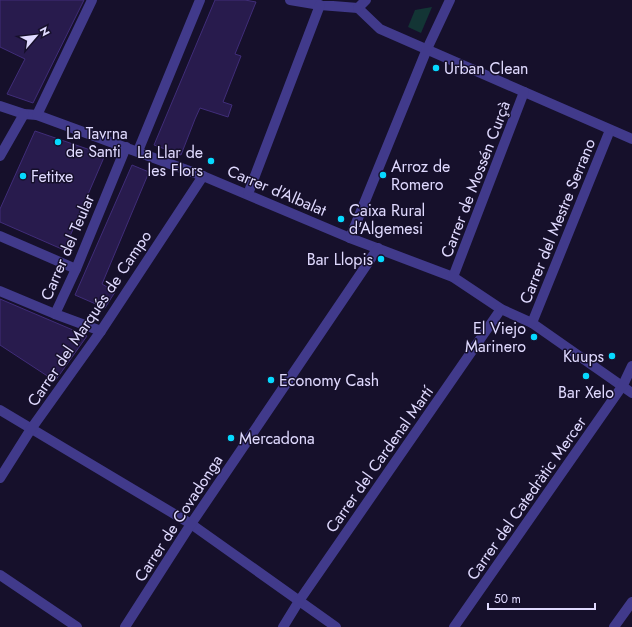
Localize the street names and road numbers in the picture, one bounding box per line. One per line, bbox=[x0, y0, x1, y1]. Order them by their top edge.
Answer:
street label: Carrer de Mossén Curçà bbox=[435, 98, 516, 261]
street label: Carrer del Mestre Serrano bbox=[514, 135, 601, 307]
street label: Carrer d'Albalat bbox=[224, 159, 330, 222]
street label: Carrer del Teular bbox=[35, 190, 100, 304]
street label: Carrer del Marqués de Campo bbox=[22, 225, 157, 411]
street label: Carrer del Cardenal Martí bbox=[320, 381, 439, 537]
street label: Carrer del Catedràtic Mercer bbox=[461, 411, 592, 585]
street label: Carrer de Covadonga bbox=[129, 450, 228, 586]

